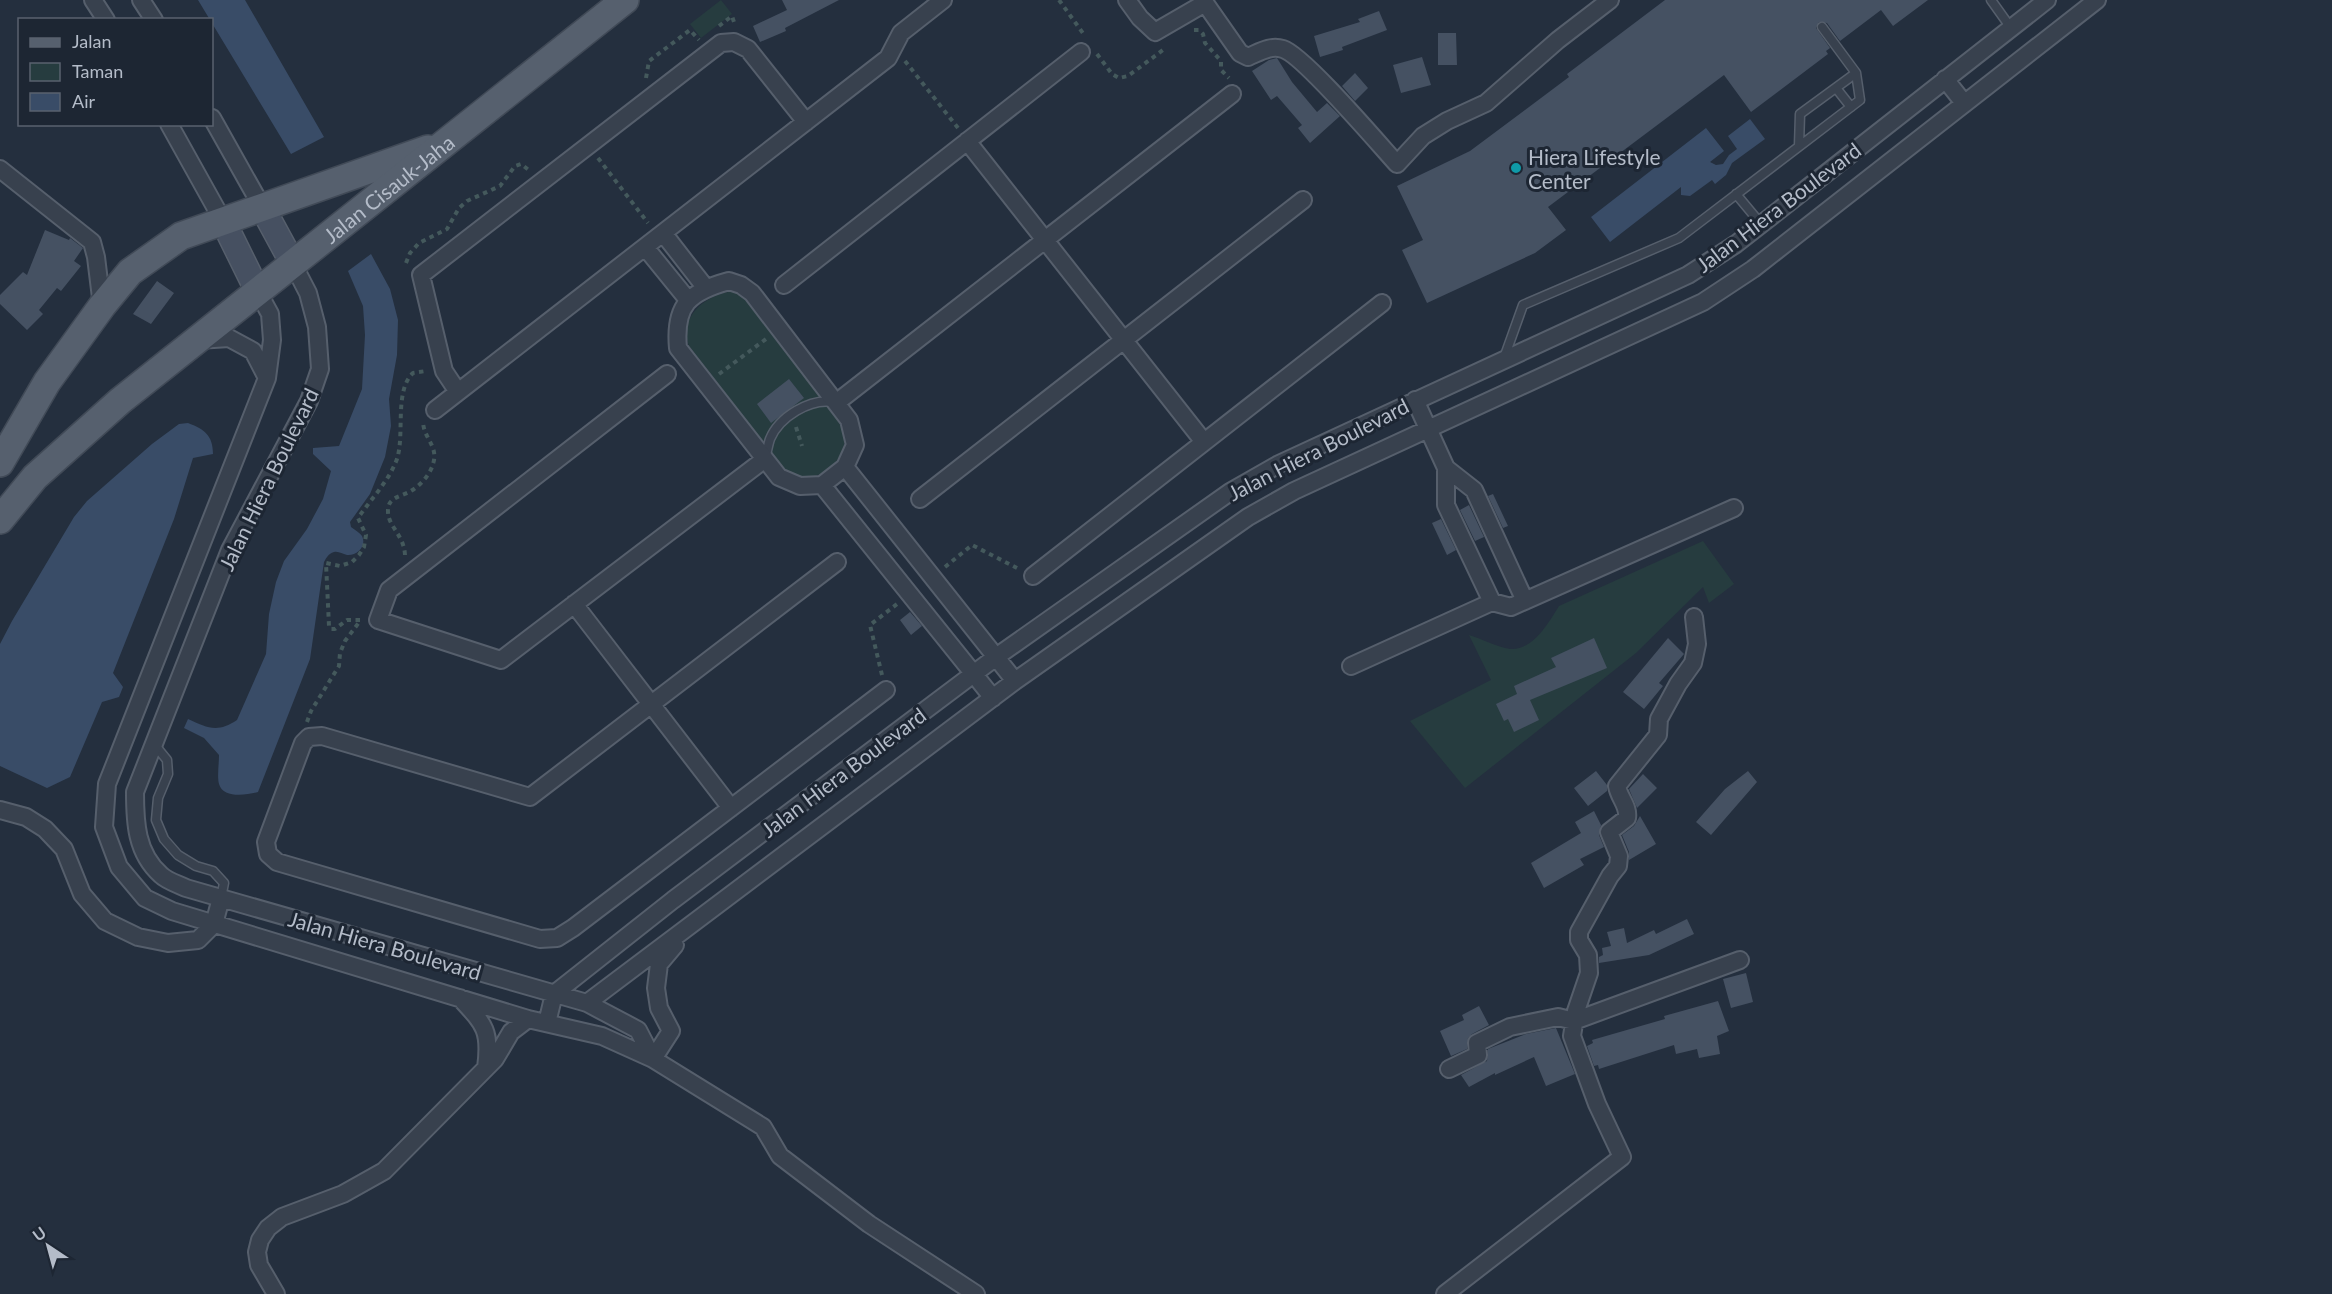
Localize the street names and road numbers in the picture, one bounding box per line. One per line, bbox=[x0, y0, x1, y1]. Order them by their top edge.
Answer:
street label: Jalan Cisauk-Jaha bbox=[318, 129, 459, 247]
street label: Jalan Hiera Boulevard bbox=[1691, 137, 1865, 277]
street label: Jalan Hiera Boulevard bbox=[213, 384, 323, 574]
street label: Jalan Hiera Boulevard bbox=[1223, 393, 1413, 505]
street label: Jalan Hiera Boulevard bbox=[756, 702, 930, 842]
street label: Jalan Hiera Boulevard bbox=[286, 905, 484, 985]

